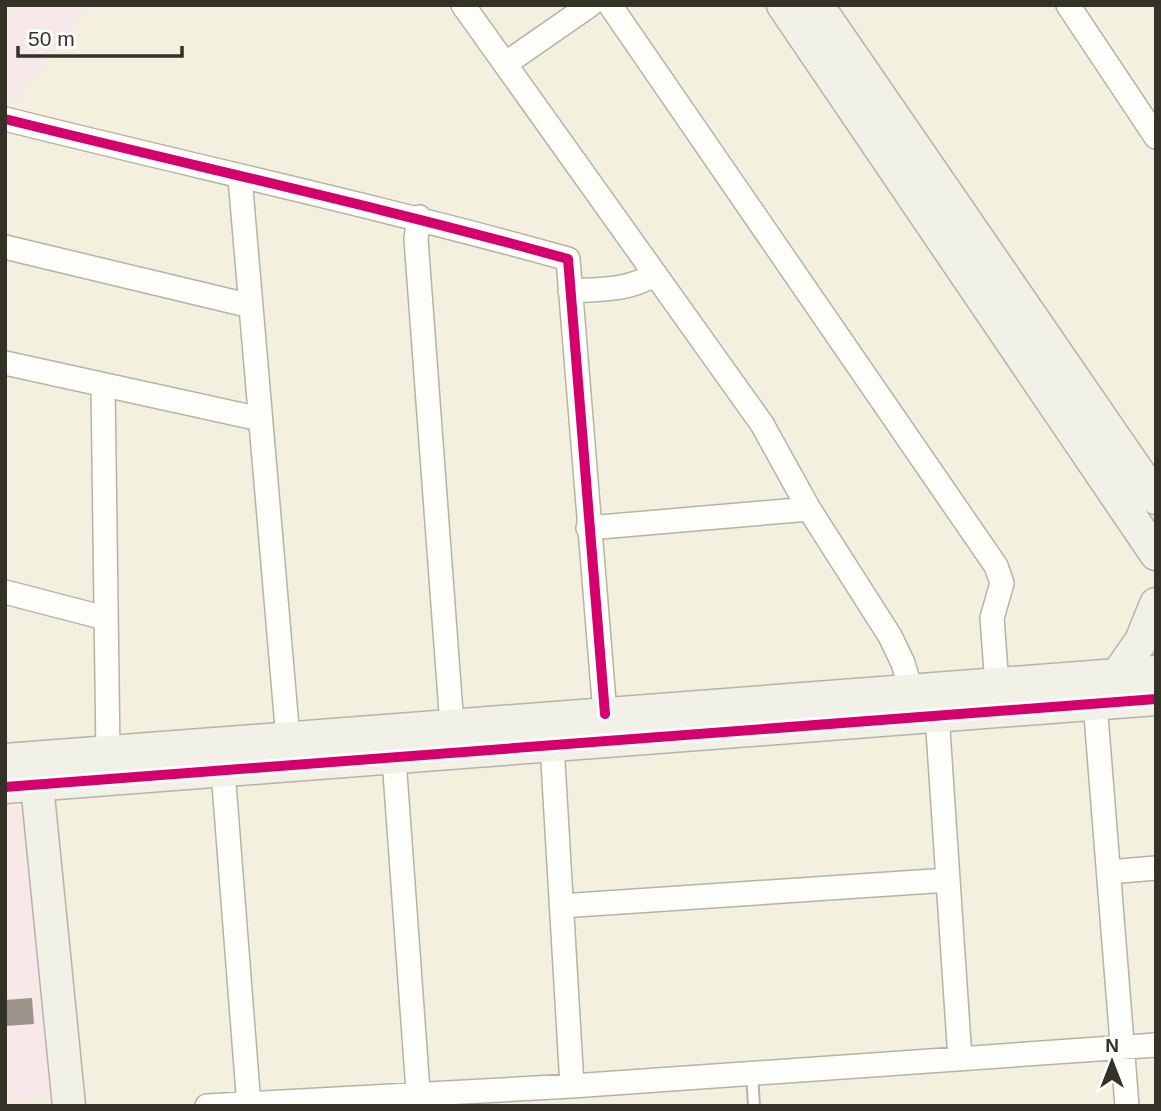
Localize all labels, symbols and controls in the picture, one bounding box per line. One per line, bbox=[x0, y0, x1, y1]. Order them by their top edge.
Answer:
scale bar bbox=[18, 14, 182, 58]
text: 50 m bbox=[28, 27, 75, 50]
north arrow bbox=[1077, 1027, 1147, 1097]
text: N bbox=[1105, 1035, 1119, 1056]

